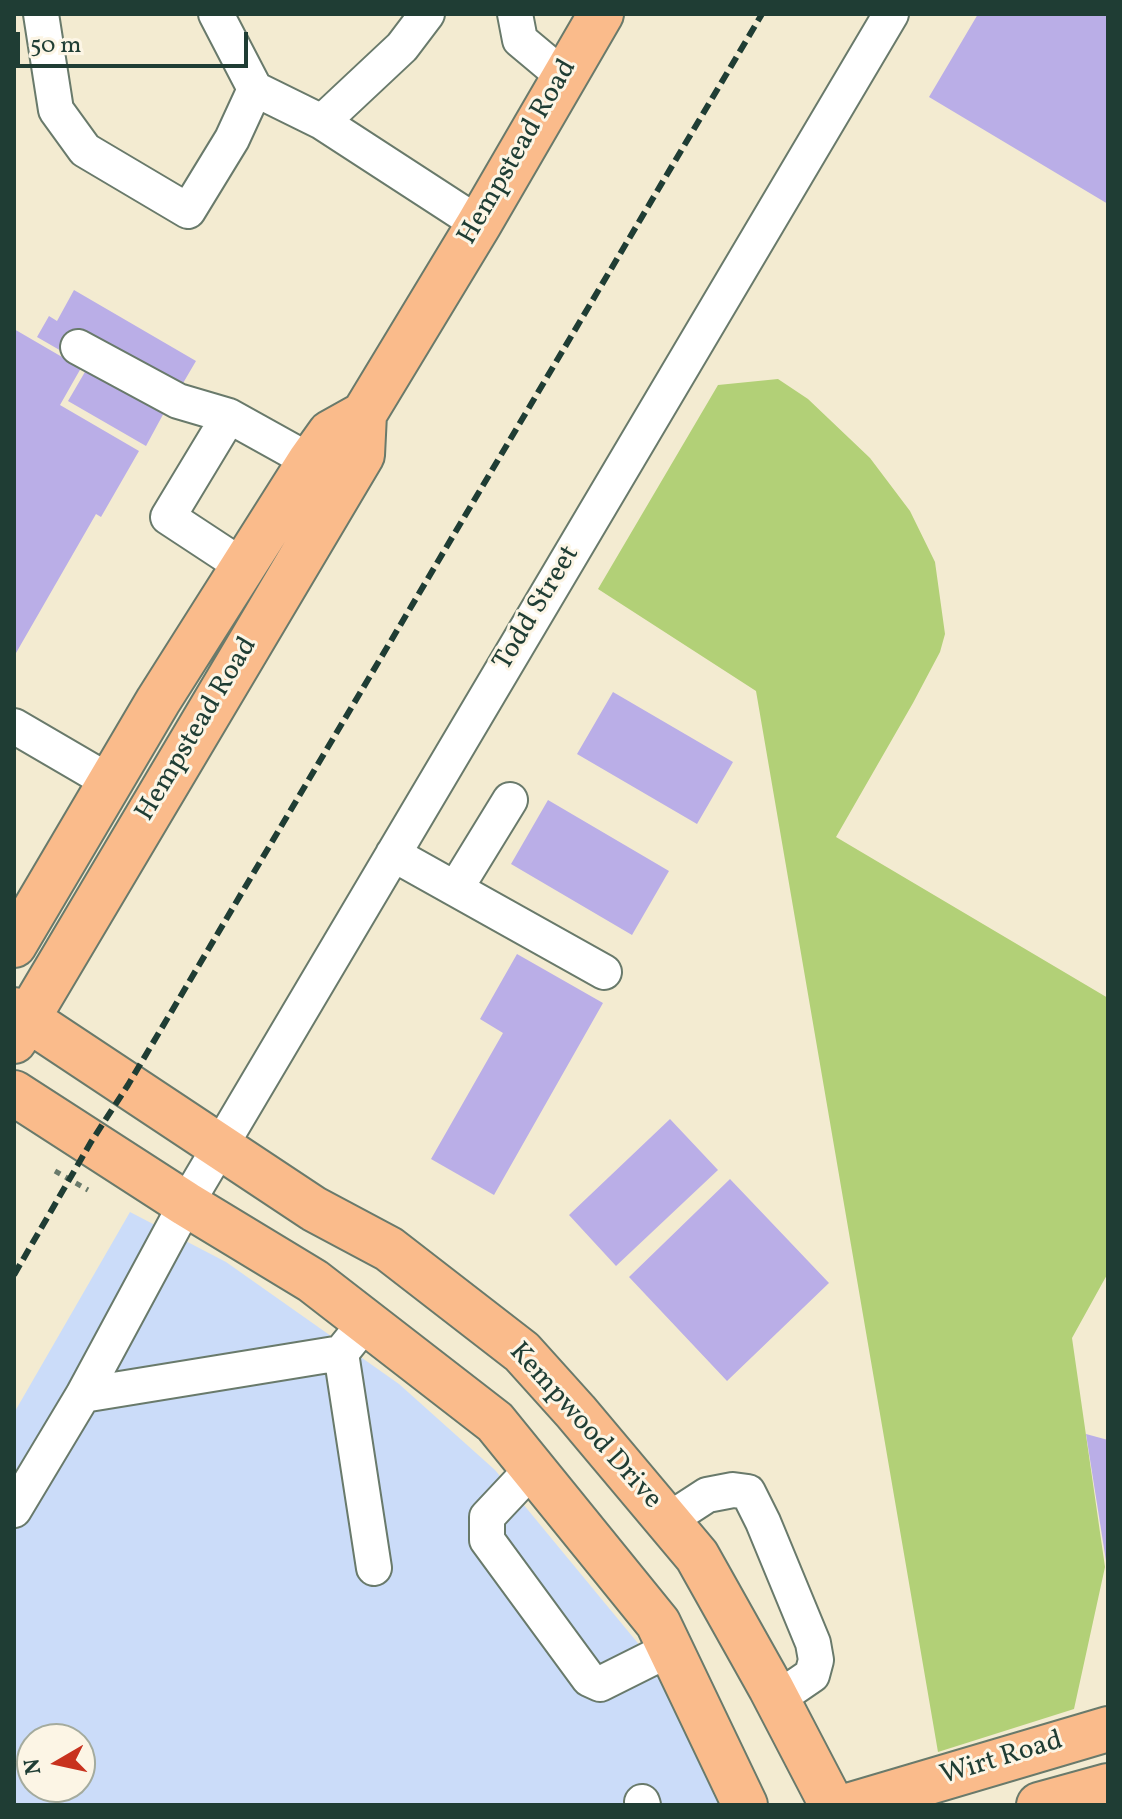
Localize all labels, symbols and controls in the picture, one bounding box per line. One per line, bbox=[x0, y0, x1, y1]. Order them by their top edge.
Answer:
scale bar bbox=[20, 16, 252, 66]
text: 50 m bbox=[30, 29, 82, 63]
street label: Hempstead Road bbox=[452, 54, 586, 252]
street label: Todd Street bbox=[488, 540, 588, 678]
street label: Hempstead Road bbox=[130, 632, 266, 828]
street label: Kempwood Drive bbox=[500, 1337, 668, 1517]
north arrow bbox=[16, 1723, 96, 1803]
street label: Wirt Road bbox=[937, 1726, 1067, 1794]
text: N bbox=[17, 1756, 50, 1777]

